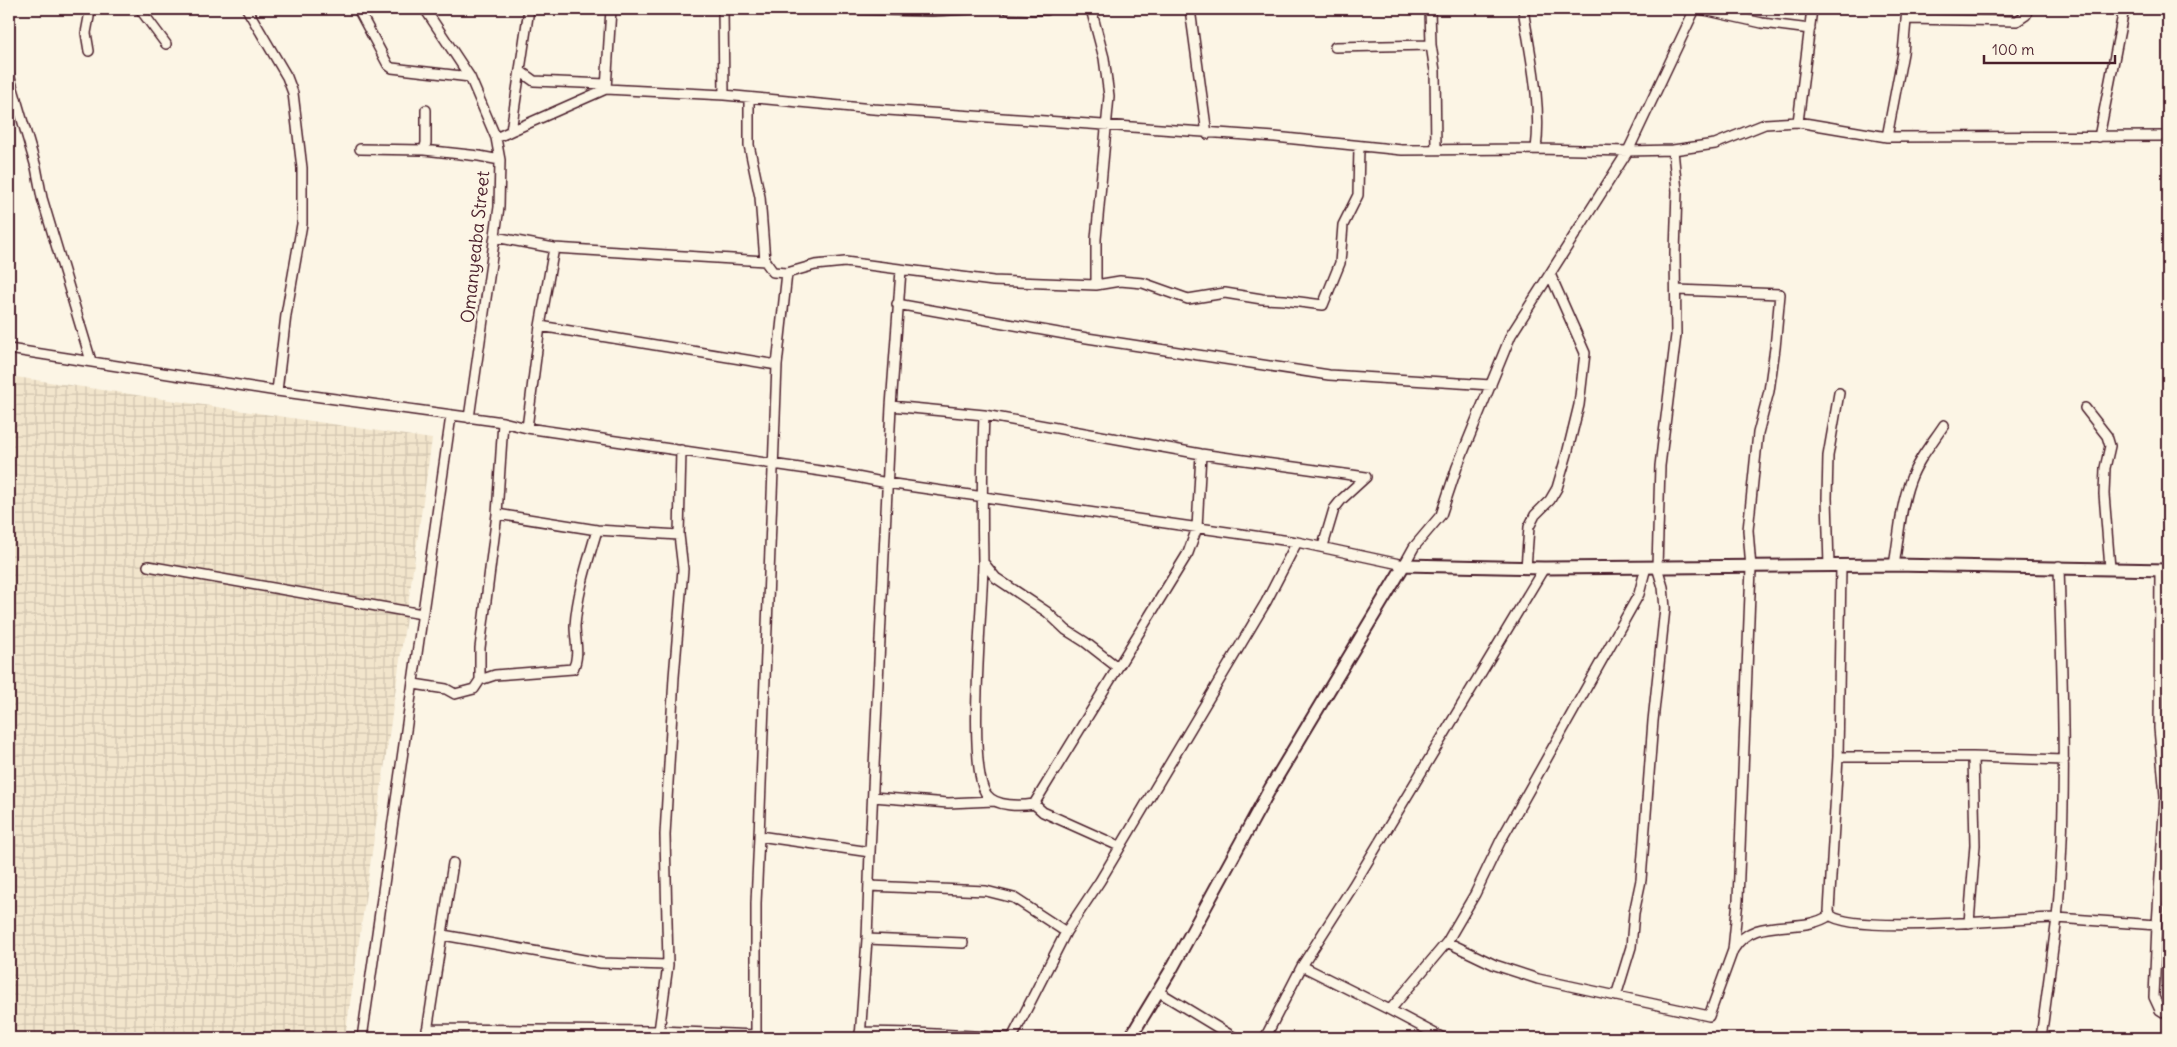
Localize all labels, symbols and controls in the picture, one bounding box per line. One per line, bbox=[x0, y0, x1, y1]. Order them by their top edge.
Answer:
scale bar bbox=[1984, 32, 2116, 64]
text: 100 m bbox=[1992, 40, 2034, 59]
street label: Omanyeaba Street bbox=[456, 170, 494, 324]

